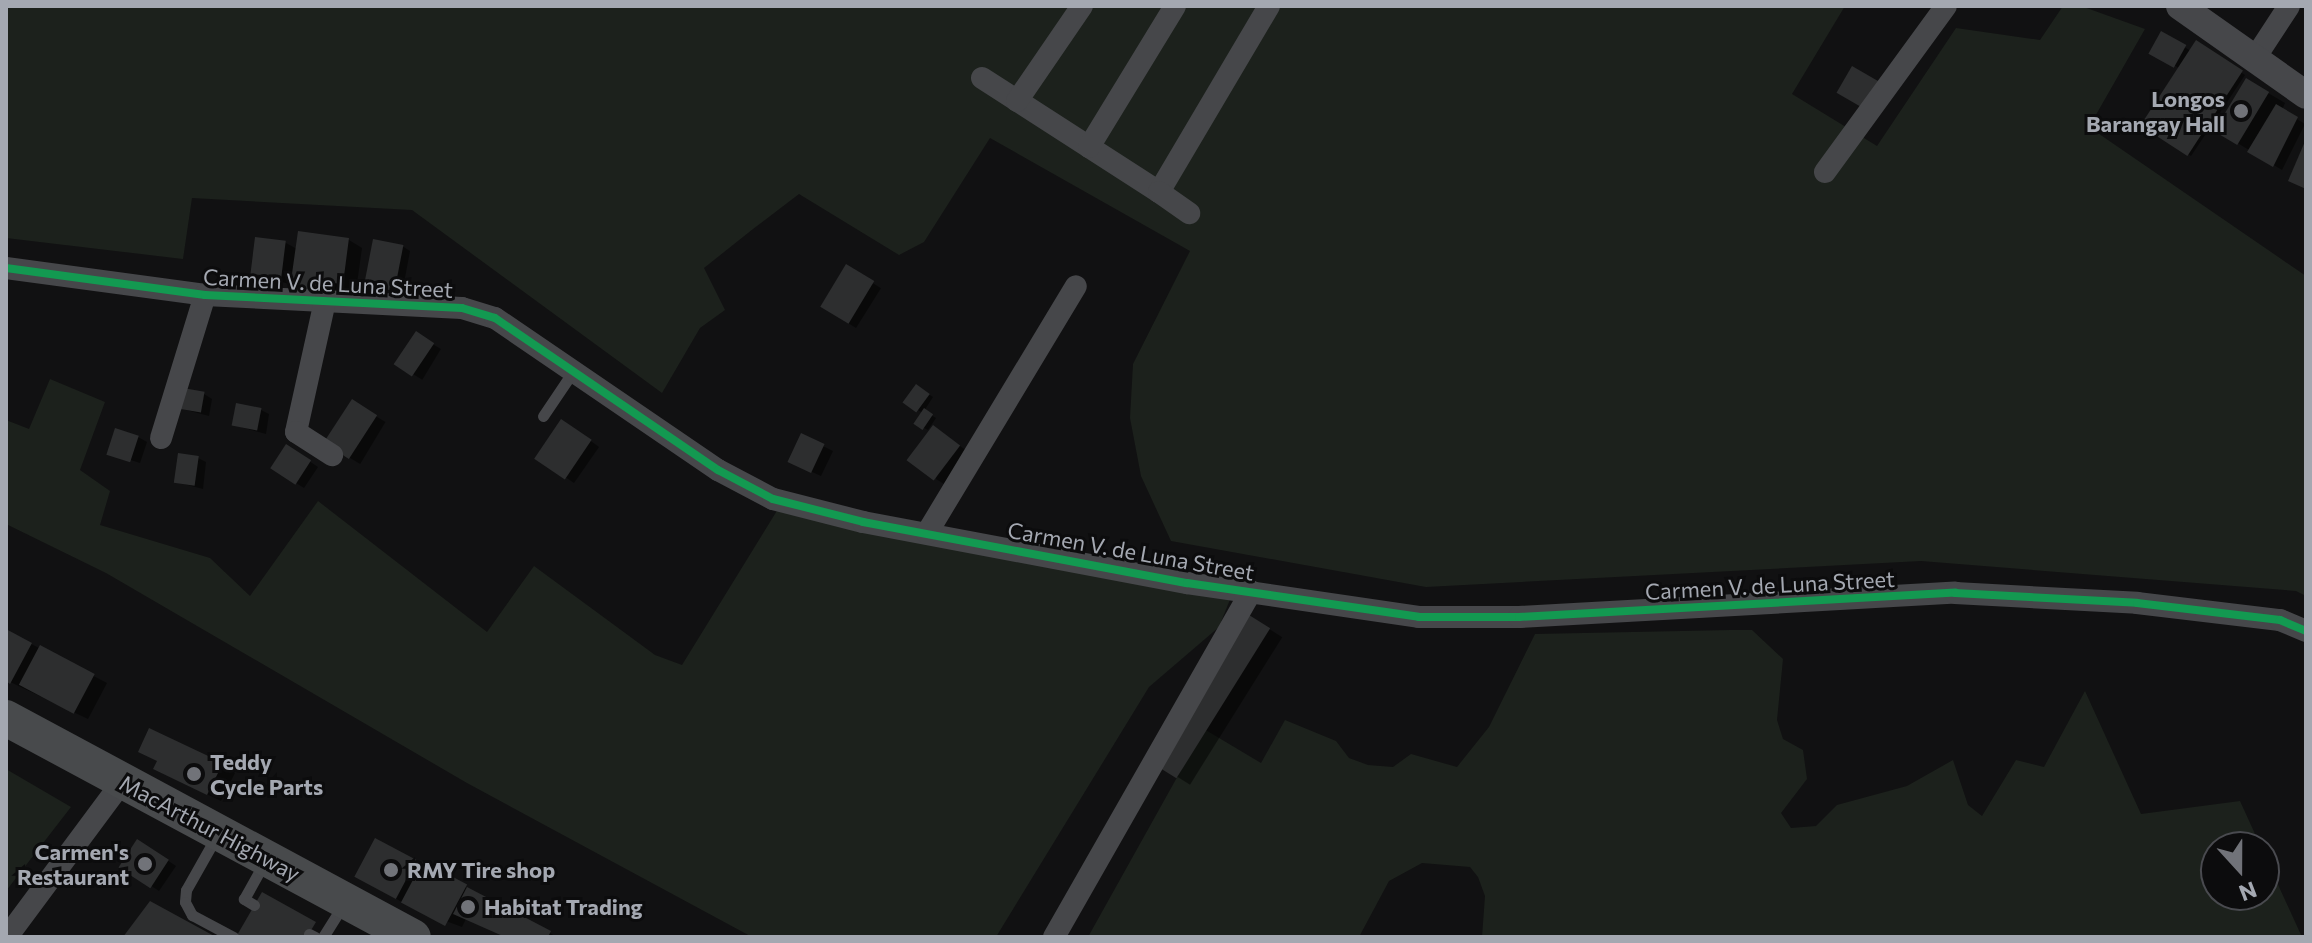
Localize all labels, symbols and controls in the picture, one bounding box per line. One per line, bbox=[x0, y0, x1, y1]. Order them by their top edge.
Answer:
place label: Longos Barangay Hall bbox=[2086, 85, 2225, 136]
marker: Longos Barangay Hall bbox=[2232, 102, 2250, 120]
street label: Carmen V. de Luna Street bbox=[202, 263, 454, 303]
street label: Carmen V. de Luna Street bbox=[1006, 516, 1256, 586]
street label: Carmen V. de Luna Street bbox=[1644, 565, 1896, 605]
place label: Teddy Cycle Parts bbox=[210, 748, 323, 800]
marker: Teddy Cycle Parts bbox=[185, 765, 203, 783]
street label: MacArthur Highway bbox=[115, 769, 305, 887]
north arrow bbox=[2200, 831, 2280, 911]
place label: Carmen's Restaurant bbox=[17, 838, 129, 890]
marker: Carmen's Restaurant bbox=[136, 855, 154, 873]
place label: RMY Tire shop bbox=[407, 857, 555, 883]
marker: RMY Tire shop bbox=[382, 861, 400, 879]
text: N bbox=[2236, 876, 2261, 908]
place label: Habitat Trading bbox=[484, 894, 643, 920]
marker: Habitat Trading bbox=[459, 898, 477, 916]

